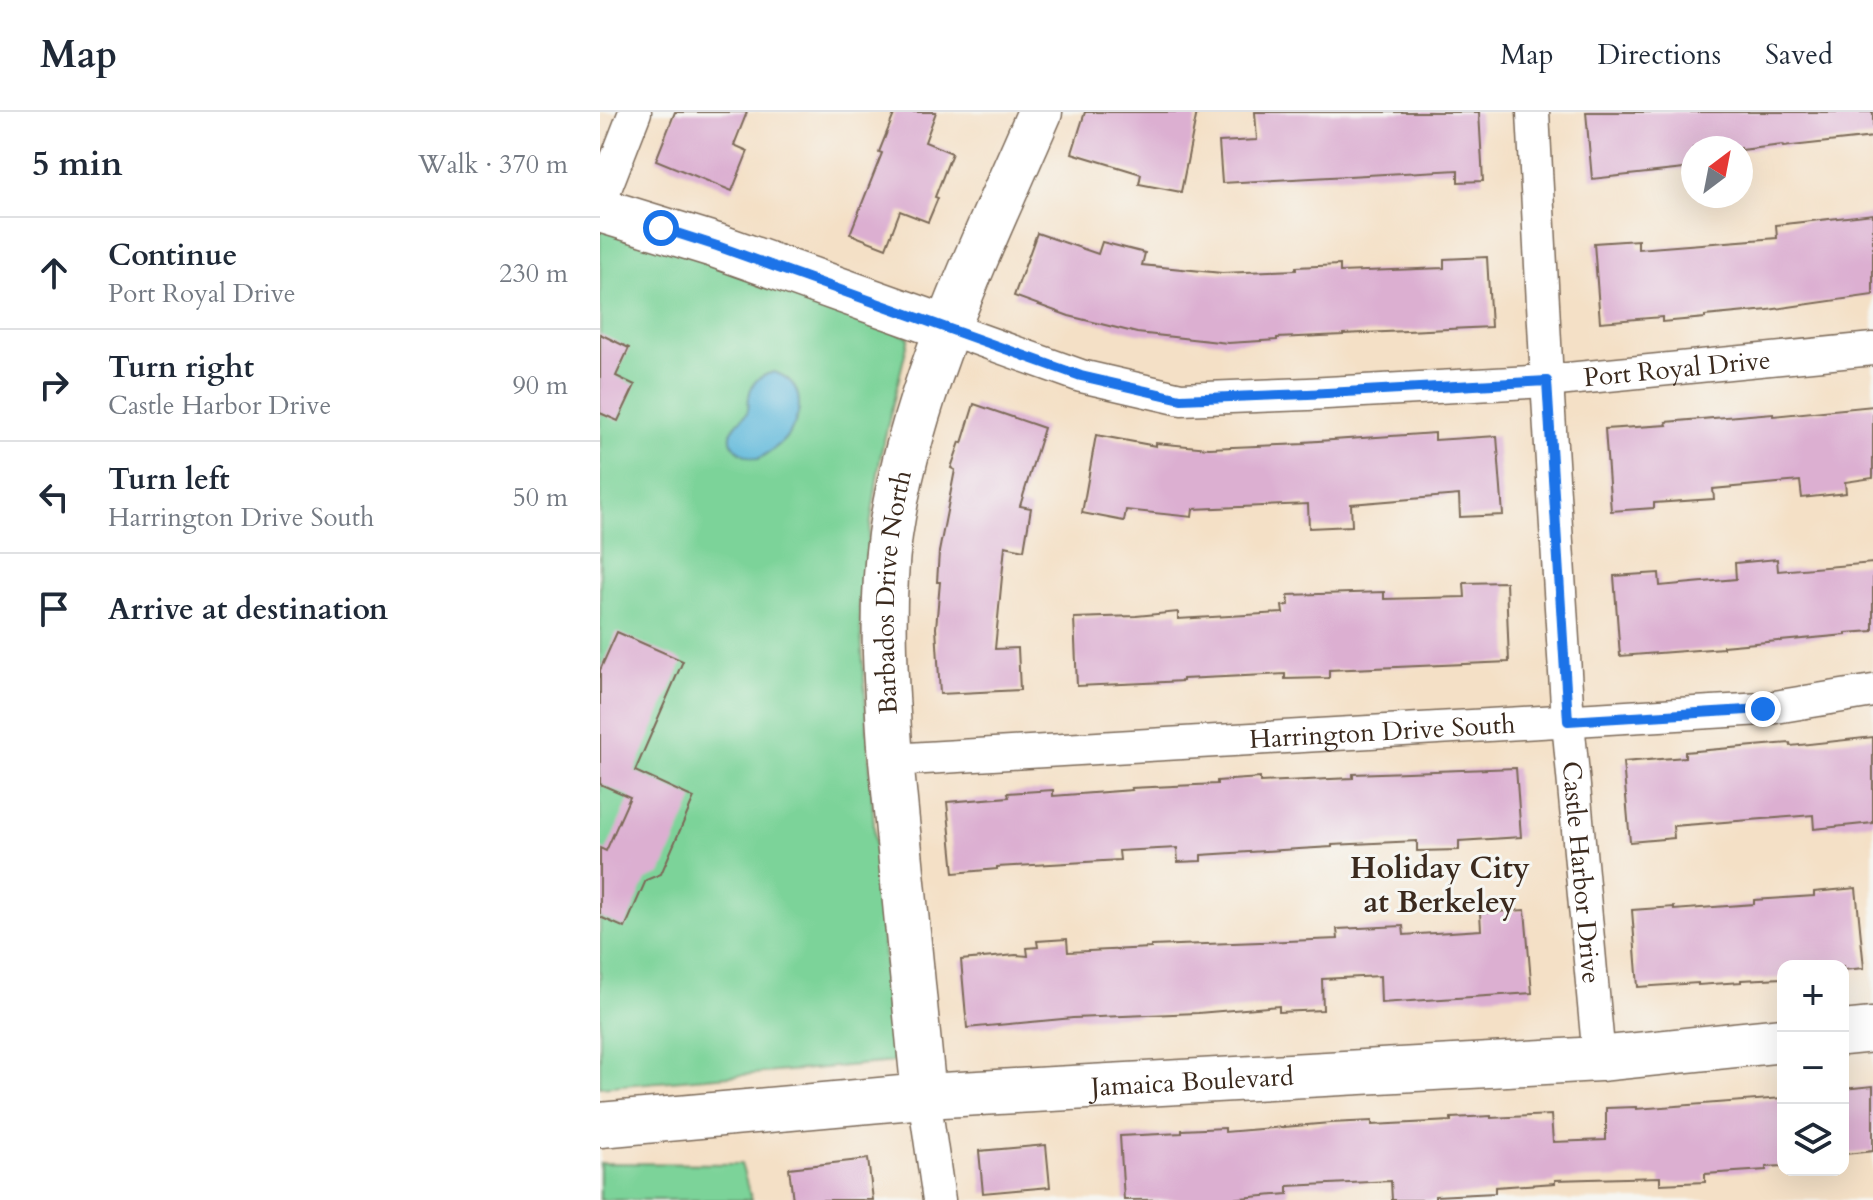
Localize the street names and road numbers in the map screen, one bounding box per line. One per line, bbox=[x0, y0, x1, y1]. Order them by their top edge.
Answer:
street label: Port Royal Drive bbox=[1582, 342, 1772, 395]
street label: Barbados Drive North bbox=[868, 467, 920, 715]
street label: Harrington Drive South bbox=[1248, 707, 1516, 757]
street label: Castle Harbor Drive bbox=[1554, 760, 1609, 985]
street label: Jamaica Boulevard bbox=[1086, 1059, 1295, 1105]

